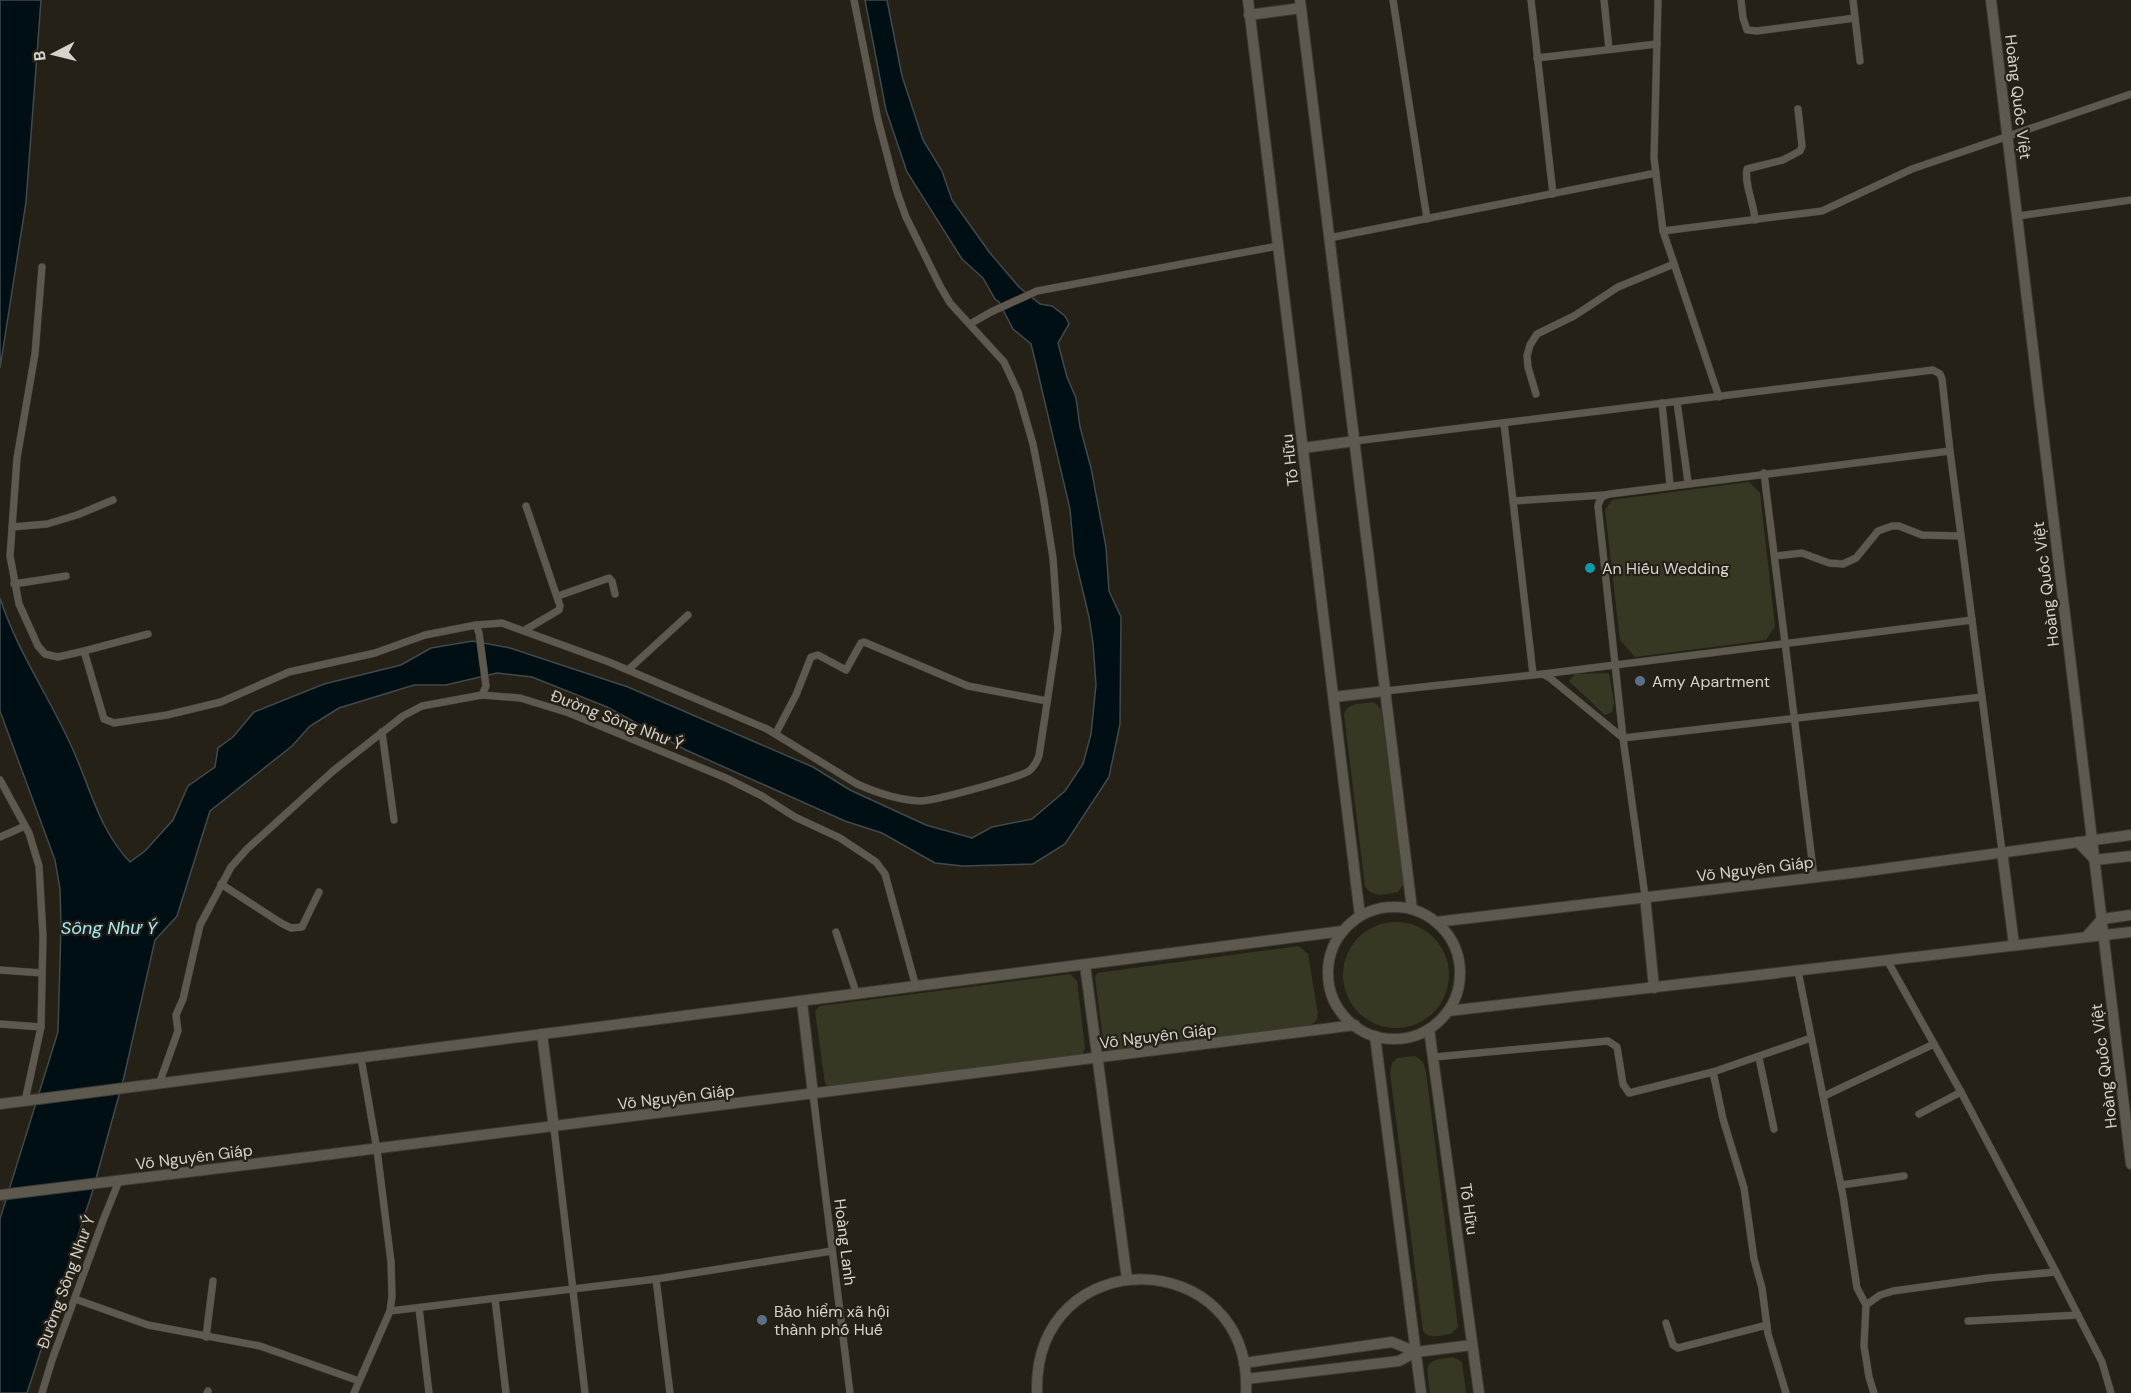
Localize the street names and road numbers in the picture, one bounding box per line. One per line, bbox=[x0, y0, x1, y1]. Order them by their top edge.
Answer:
street label: Hoàng Quốc Việt bbox=[2000, 33, 2036, 161]
street label: Tố Hữu bbox=[1276, 433, 1304, 487]
street label: Hoàng Quốc Việt bbox=[2028, 520, 2064, 648]
street label: Đường Sông Như Ý bbox=[548, 685, 686, 755]
street label: Võ Nguyên Giáp bbox=[1695, 851, 1815, 887]
street label: Hoàng Quốc Việt bbox=[2086, 1002, 2122, 1130]
street label: Võ Nguyên Giáp bbox=[1098, 1018, 1218, 1054]
street label: Võ Nguyên Giáp bbox=[616, 1079, 736, 1115]
street label: Võ Nguyên Giáp bbox=[134, 1139, 254, 1175]
street label: Tố Hữu bbox=[1455, 1182, 1483, 1236]
street label: Hoàng Lanh bbox=[829, 1198, 861, 1286]
street label: Đường Sông Như Ý bbox=[32, 1212, 100, 1352]

